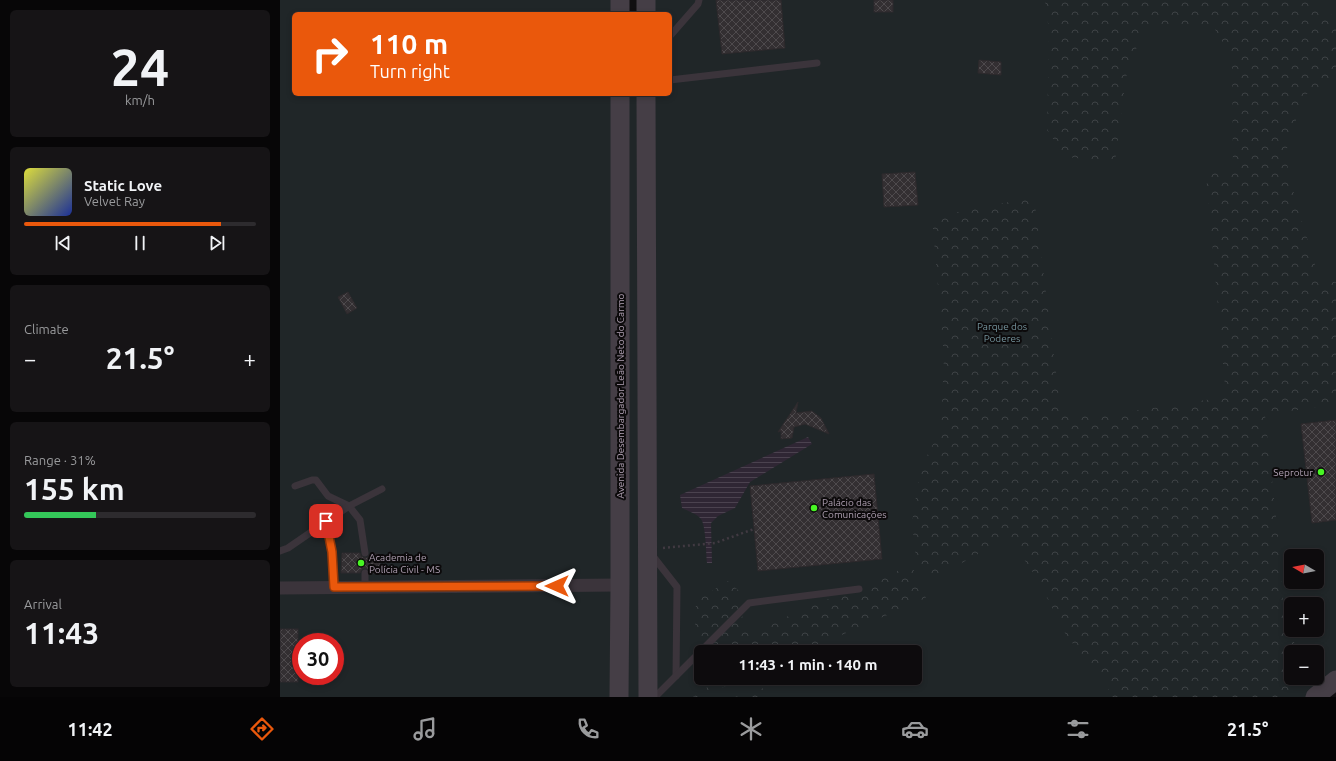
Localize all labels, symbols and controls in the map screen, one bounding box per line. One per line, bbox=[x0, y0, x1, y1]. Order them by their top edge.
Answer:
icon: right bbox=[304, 28, 356, 80]
text: 110 m bbox=[370, 28, 448, 59]
text: 24 bbox=[111, 38, 169, 96]
text: Turn right bbox=[370, 61, 450, 81]
text: km/h bbox=[125, 93, 155, 107]
text: Static Love bbox=[84, 177, 162, 194]
text: Velvet Ray bbox=[84, 194, 145, 208]
icon: previous bbox=[52, 232, 74, 254]
icon: pause bbox=[129, 232, 151, 254]
icon: next bbox=[206, 232, 228, 254]
street label: Avenida Desembargador Leão Neto do Carmo bbox=[615, 293, 626, 498]
park label: Parque dos Poderes bbox=[977, 321, 1027, 344]
text: Climate bbox=[24, 322, 69, 336]
text: 21.5° bbox=[106, 341, 174, 375]
text: − bbox=[24, 346, 36, 371]
text: + bbox=[244, 346, 256, 371]
text: Range · 31% bbox=[24, 453, 96, 467]
place label: Seprotur bbox=[1273, 467, 1313, 478]
marker: Seprotur bbox=[1316, 467, 1326, 477]
text: 155 km bbox=[24, 472, 125, 506]
place label: Palácio das Comunicações bbox=[822, 497, 887, 520]
marker: Palácio das Comunicações bbox=[809, 503, 819, 513]
pin bbox=[309, 504, 343, 538]
icon: arrive bbox=[315, 510, 337, 532]
north arrow bbox=[1284, 549, 1324, 589]
map controls bbox=[1284, 549, 1324, 685]
place label: Academia de Polícia Civil - MS bbox=[369, 552, 440, 575]
marker: Academia de Polícia Civil - MS bbox=[356, 558, 366, 568]
position arrow bbox=[536, 565, 578, 607]
text: Arrival bbox=[24, 597, 62, 611]
button: + bbox=[1284, 597, 1324, 637]
text: 11:43 bbox=[24, 616, 99, 650]
speed limit sign: 30 bbox=[292, 633, 344, 685]
button: − bbox=[1284, 645, 1324, 685]
text: 11:43 · 1 min · 140 m bbox=[739, 656, 877, 673]
icon: directions bbox=[248, 715, 276, 743]
icon: music bbox=[411, 715, 439, 743]
icon: phone bbox=[574, 715, 602, 743]
icon: climate bbox=[737, 715, 765, 743]
icon: car bbox=[901, 715, 929, 743]
icon: filters bbox=[1064, 715, 1092, 743]
text: 11:42 bbox=[68, 719, 113, 739]
text: 21.5° bbox=[1227, 719, 1268, 739]

